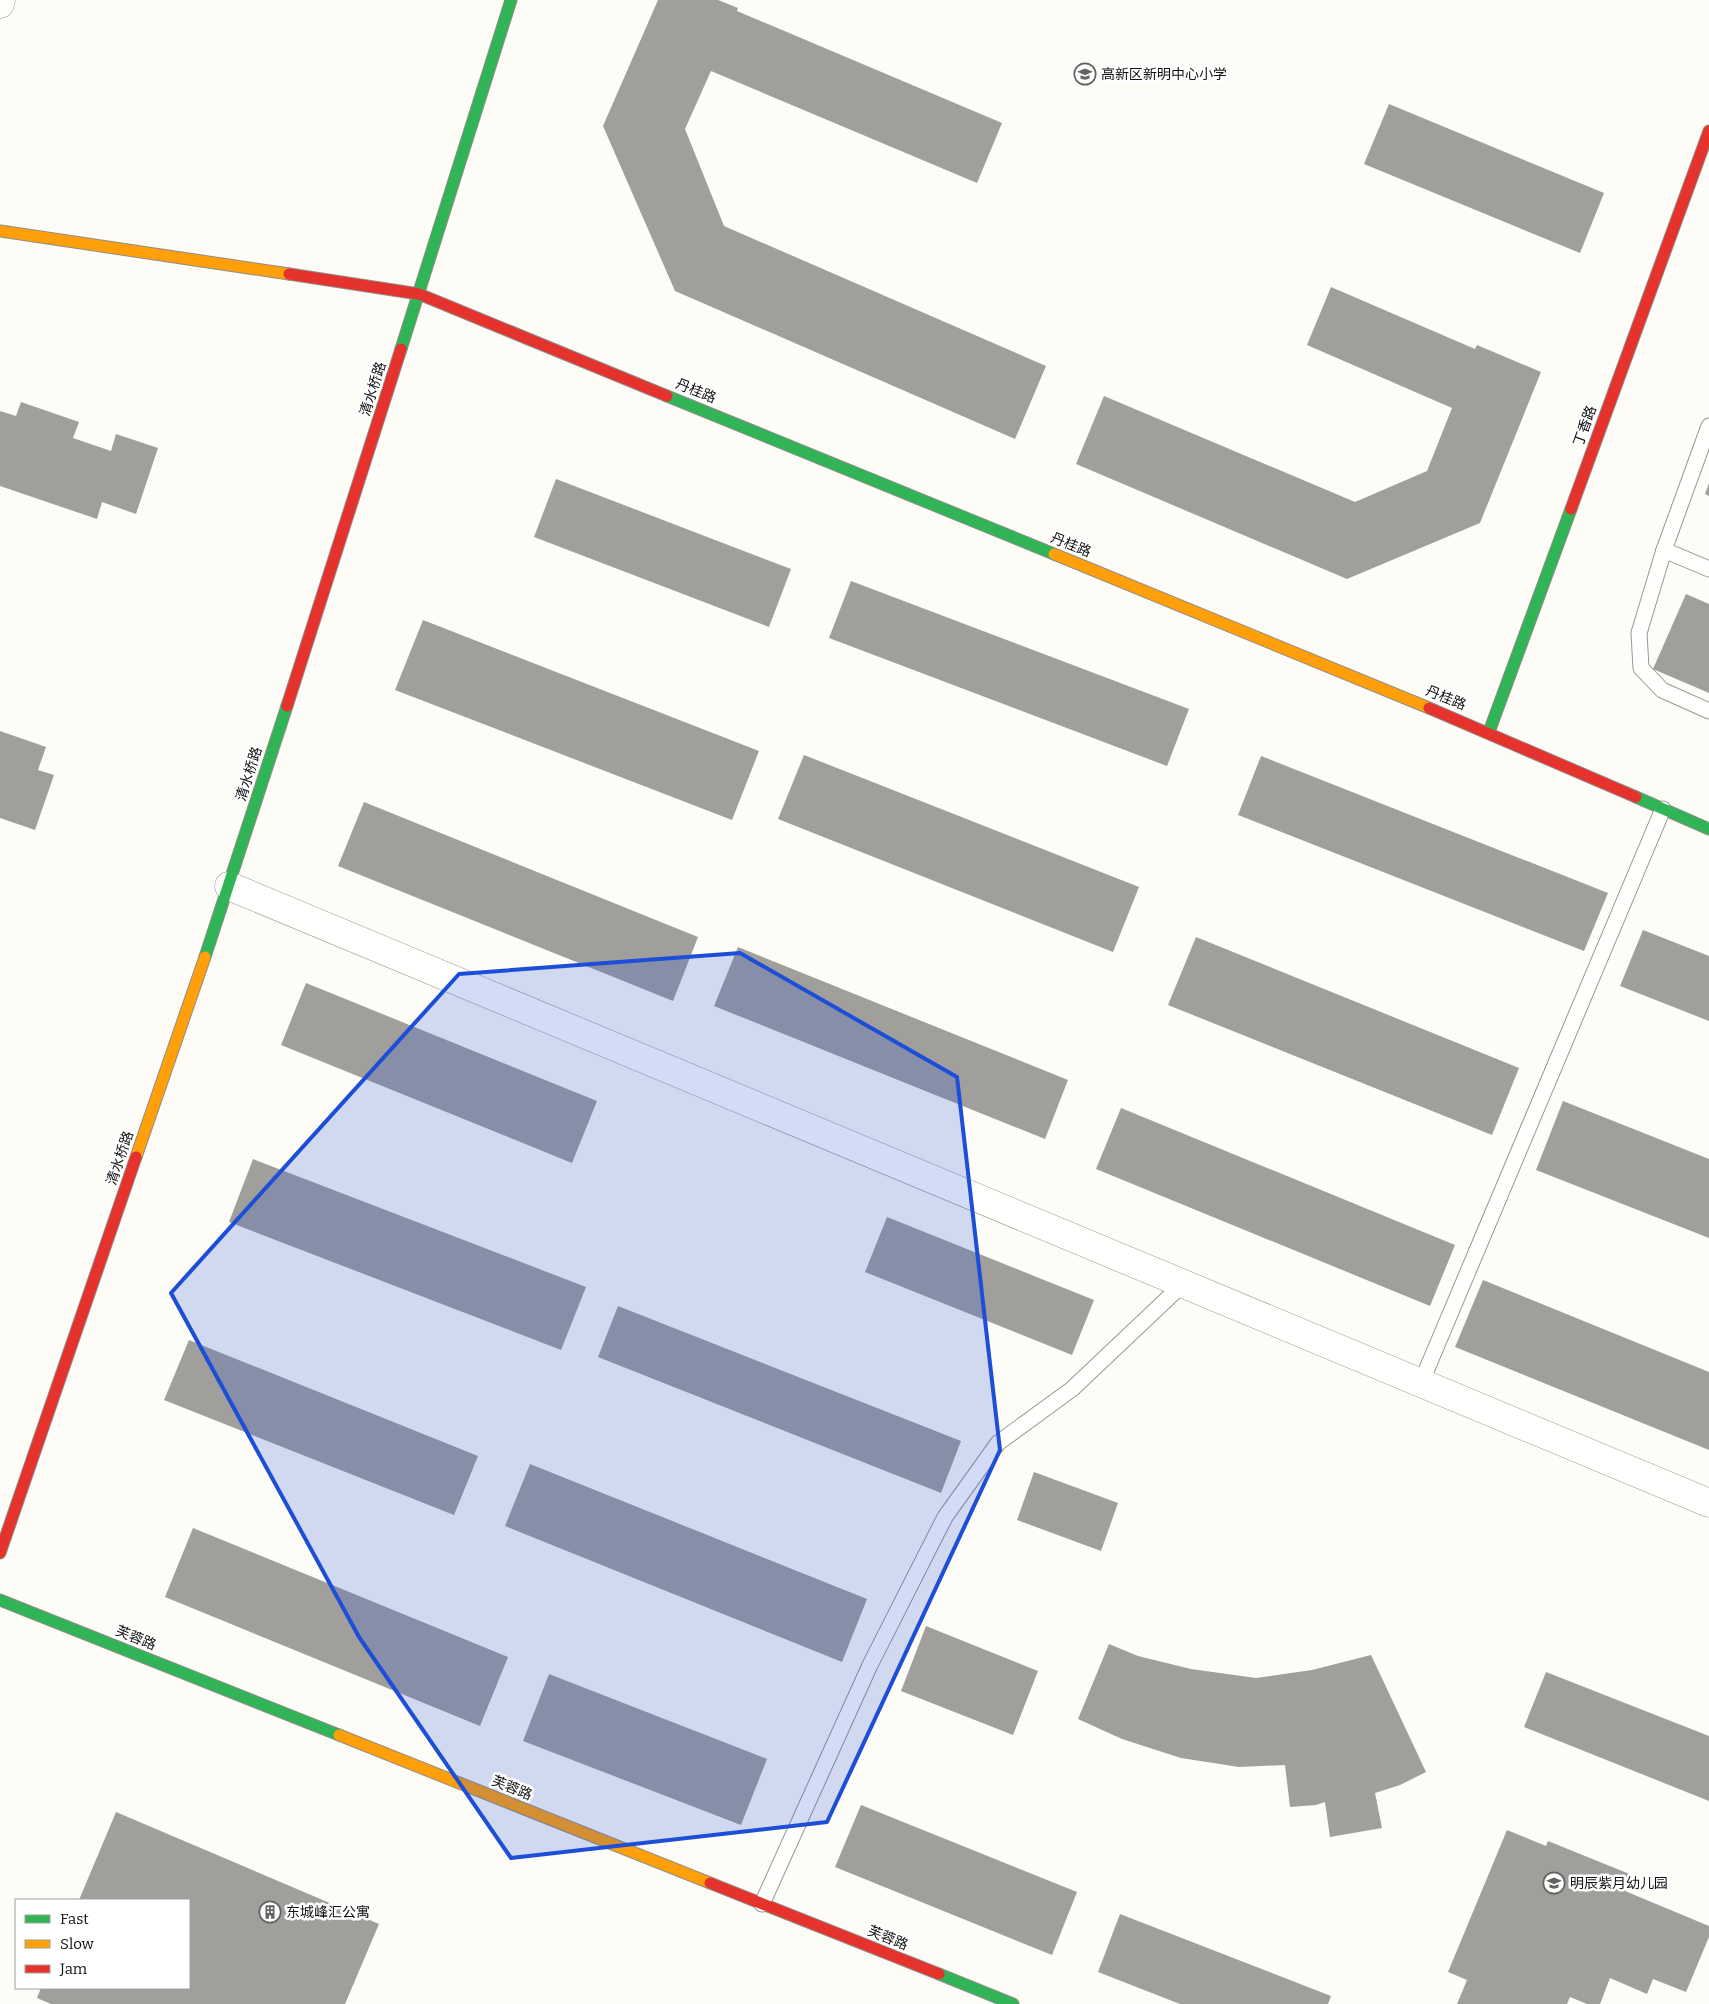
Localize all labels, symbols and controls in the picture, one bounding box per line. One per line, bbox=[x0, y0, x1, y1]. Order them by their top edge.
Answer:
school or university icon: 高新区新明中心小学 bbox=[1073, 62, 1097, 86]
place label: 高新区新明中心小学 bbox=[1101, 66, 1227, 83]
street label: 清水桥路 bbox=[356, 360, 390, 418]
street label: 丹桂路 bbox=[673, 375, 719, 407]
street label: 丁香路 bbox=[1570, 403, 1600, 449]
street label: 丹桂路 bbox=[1048, 529, 1094, 561]
street label: 丹桂路 bbox=[1423, 682, 1469, 714]
street label: 清水桥路 bbox=[232, 745, 266, 803]
street label: 清水桥路 bbox=[103, 1129, 137, 1187]
street label: 芙蓉路 bbox=[113, 1622, 159, 1654]
street label: 芙蓉路 bbox=[489, 1772, 535, 1804]
school or university icon: 明辰紫月幼儿园 bbox=[1542, 1871, 1566, 1895]
place label: 明辰紫月幼儿园 bbox=[1570, 1875, 1668, 1892]
legend bbox=[15, 1899, 190, 1989]
building icon: 东城峰汇公寓 bbox=[258, 1900, 282, 1924]
place label: 东城峰汇公寓 bbox=[286, 1904, 370, 1921]
text: Fast bbox=[60, 1910, 89, 1928]
street label: 芙蓉路 bbox=[865, 1922, 911, 1954]
text: Slow bbox=[60, 1935, 95, 1953]
text: Jam bbox=[59, 1960, 88, 1978]

